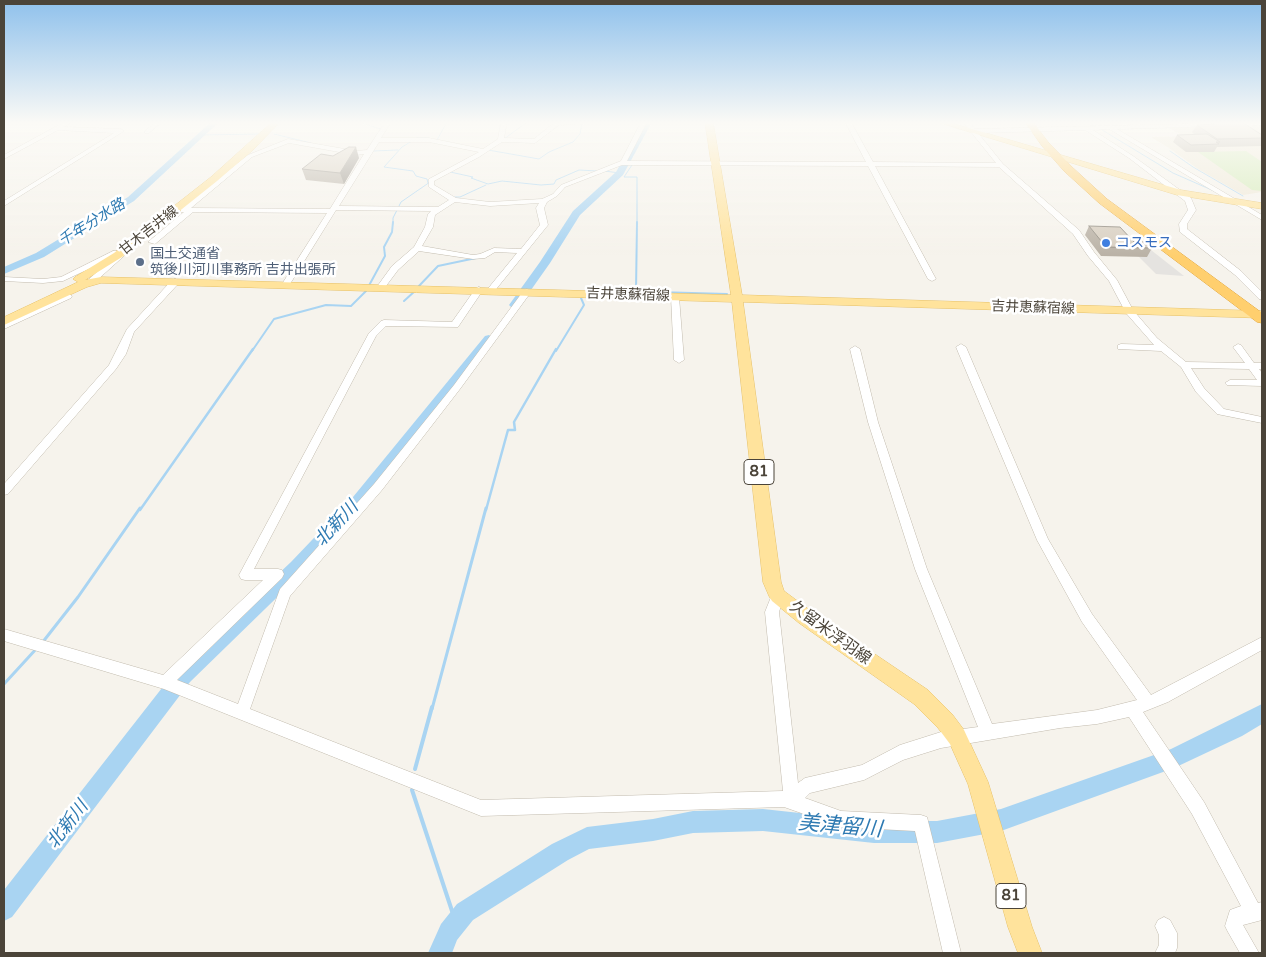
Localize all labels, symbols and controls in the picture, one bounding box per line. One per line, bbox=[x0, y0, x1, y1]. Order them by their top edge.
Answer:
water label: 千年分水路 bbox=[55, 195, 129, 251]
street label: 甘木吉井線 bbox=[116, 203, 182, 259]
place label: コスモス bbox=[1116, 235, 1172, 251]
marker: コスモス bbox=[1100, 237, 1112, 249]
place label: 国土交通省 筑後川河川事務所 吉井出張所 bbox=[150, 246, 336, 278]
marker: 国土交通省 筑後川河川事務所 吉井出張所 bbox=[134, 256, 146, 268]
street label: 吉井恵蘇宿線 bbox=[586, 285, 670, 305]
street label: 吉井恵蘇宿線 bbox=[991, 298, 1075, 318]
road number: 81 bbox=[744, 460, 774, 484]
water label: 北新川 bbox=[311, 497, 363, 551]
street label: 久留米浮羽線 bbox=[786, 597, 874, 669]
water label: 北新川 bbox=[43, 797, 93, 853]
water label: 美津留川 bbox=[797, 811, 883, 843]
road number: 81 bbox=[996, 884, 1026, 908]

